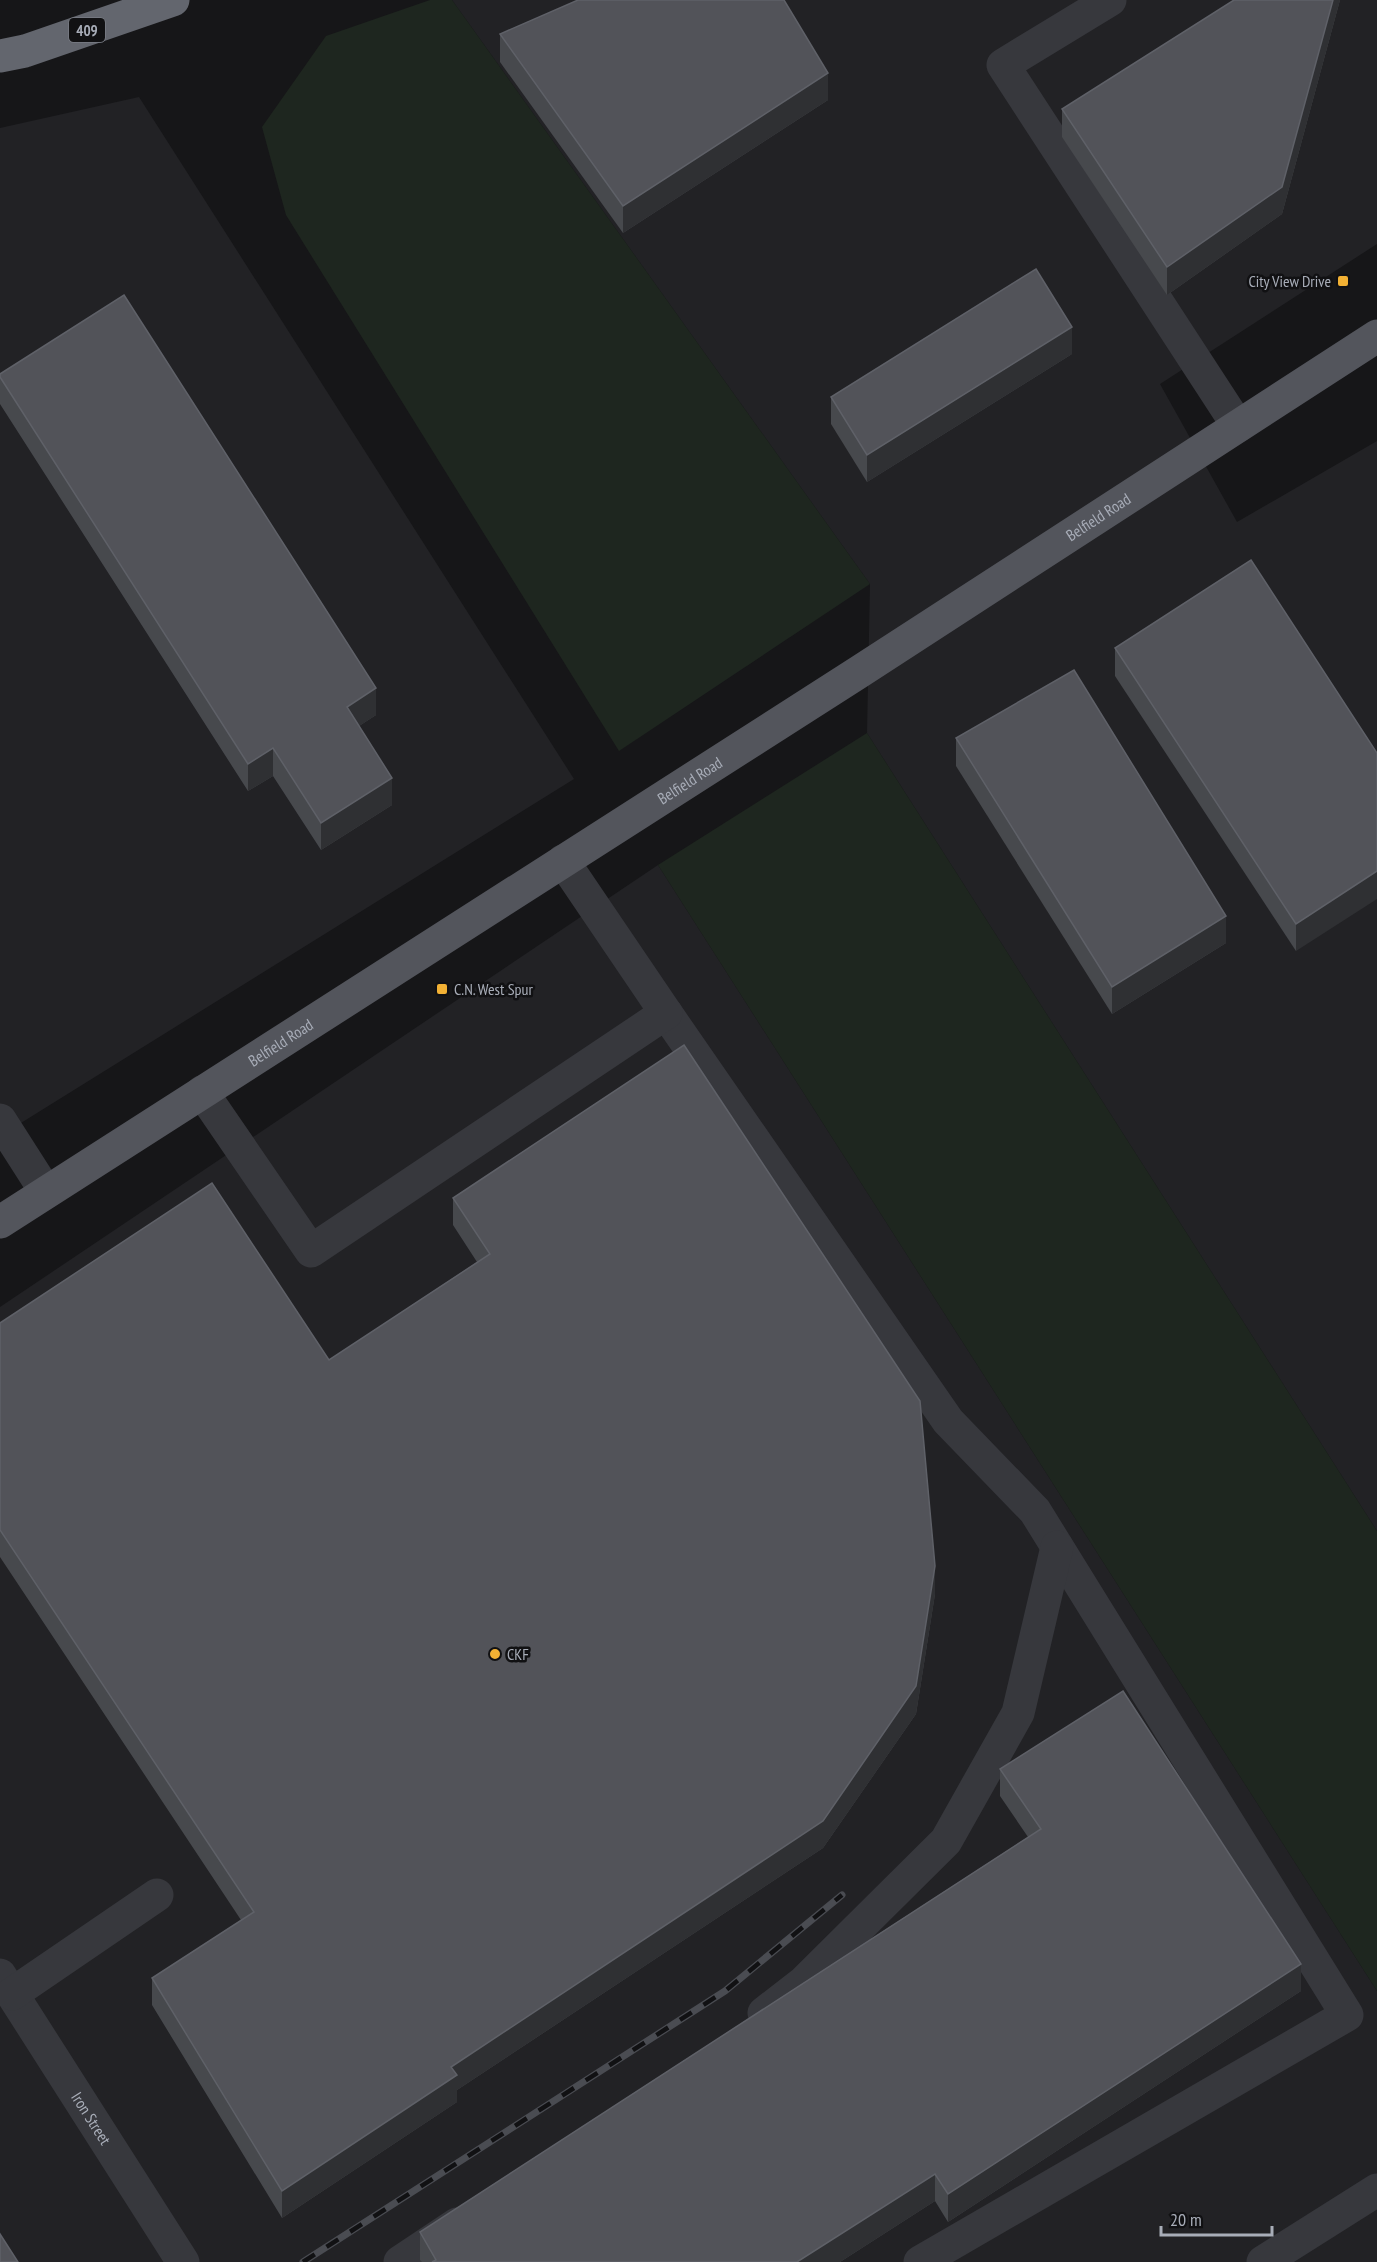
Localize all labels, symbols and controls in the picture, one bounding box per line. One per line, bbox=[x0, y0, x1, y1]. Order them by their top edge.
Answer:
road number: 409 bbox=[69, 18, 105, 42]
place label: City View Drive bbox=[1248, 271, 1331, 291]
marker: City View Drive bbox=[1336, 274, 1350, 288]
street label: Belfield Road bbox=[1062, 489, 1134, 545]
street label: Belfield Road bbox=[654, 752, 726, 808]
place label: C.N. West Spur bbox=[454, 979, 533, 999]
marker: C.N. West Spur bbox=[435, 982, 449, 996]
street label: Belfield Road bbox=[244, 1014, 317, 1071]
place label: CKF bbox=[507, 1644, 529, 1664]
marker: CKF bbox=[488, 1647, 502, 1661]
street label: Iron Street bbox=[67, 2088, 116, 2149]
scale bar bbox=[1161, 2199, 1272, 2237]
text: 20 m bbox=[1170, 2208, 1202, 2231]

